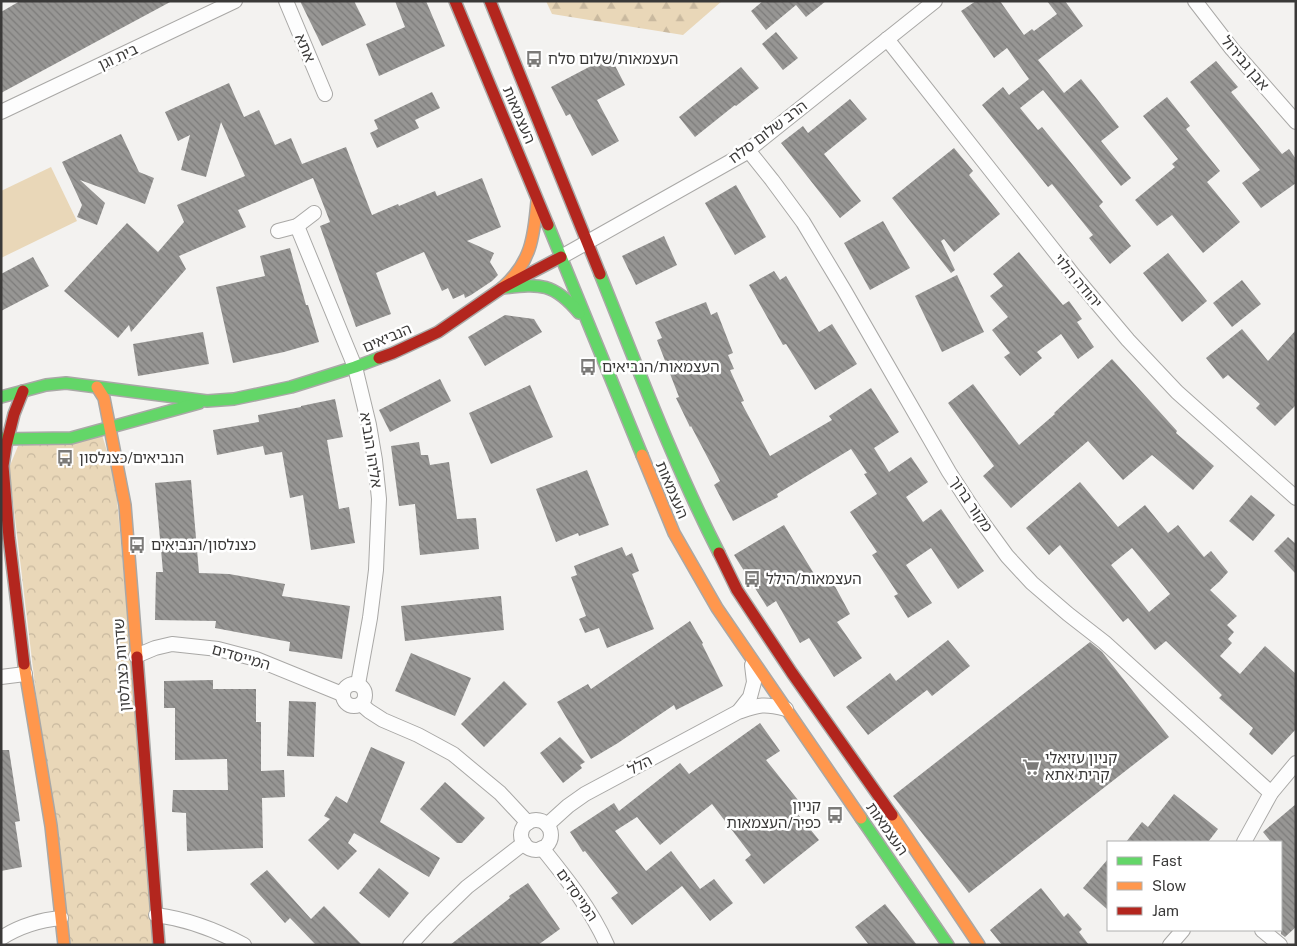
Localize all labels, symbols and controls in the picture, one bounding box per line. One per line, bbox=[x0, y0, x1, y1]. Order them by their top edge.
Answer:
street label: אתא bbox=[292, 31, 319, 65]
street label: אבן גבירול bbox=[1218, 32, 1273, 93]
street label: בית וגן bbox=[95, 40, 141, 73]
bus stop icon: העצמאות/שלום סלח bbox=[524, 49, 544, 69]
place label: העצמאות/שלום סלח bbox=[548, 50, 678, 67]
street label: העצמאות bbox=[500, 83, 539, 146]
street label: הרב שלום סלח bbox=[725, 97, 810, 166]
street label: יהודה הלוי bbox=[1051, 250, 1106, 311]
street label: הנביאים bbox=[360, 320, 414, 355]
bus stop icon: העצמאות/הנביאים bbox=[578, 357, 598, 377]
place label: העצמאות/הנביאים bbox=[602, 358, 720, 375]
street label: אליהו הנביא bbox=[357, 411, 386, 489]
bus stop icon: הנביאים/כצנלסון bbox=[55, 448, 75, 468]
place label: הנביאים/כצנלסון bbox=[79, 449, 184, 466]
street label: העצמאות bbox=[653, 458, 692, 521]
street label: מקור ברוך bbox=[947, 472, 996, 535]
bus stop icon: כצנלסון/הנביאים bbox=[127, 535, 147, 555]
place label: כצנלסון/הנביאים bbox=[151, 536, 256, 553]
bus stop icon: העצמאות/הילל bbox=[742, 569, 762, 589]
place label: העצמאות/הילל bbox=[766, 570, 862, 587]
street label: שדרות כצנלסון bbox=[110, 618, 133, 712]
street label: המייסדים bbox=[210, 640, 272, 673]
place label: קניון עזיאלי קרית אתא bbox=[1045, 749, 1117, 783]
street label: הלל bbox=[625, 751, 655, 778]
supermarket icon: קניון עזיאלי קרית אתא bbox=[1021, 757, 1041, 777]
place label: קניון כפיר/העצמאות bbox=[727, 797, 821, 831]
street label: העצמאות bbox=[863, 799, 912, 858]
bus stop icon: קניון כפיר/העצמאות bbox=[825, 805, 845, 825]
legend bbox=[1107, 841, 1282, 931]
text: Fast bbox=[1152, 852, 1182, 869]
street label: המייסדים bbox=[553, 865, 602, 924]
text: Slow bbox=[1152, 877, 1187, 894]
text: Jam bbox=[1152, 902, 1179, 919]

